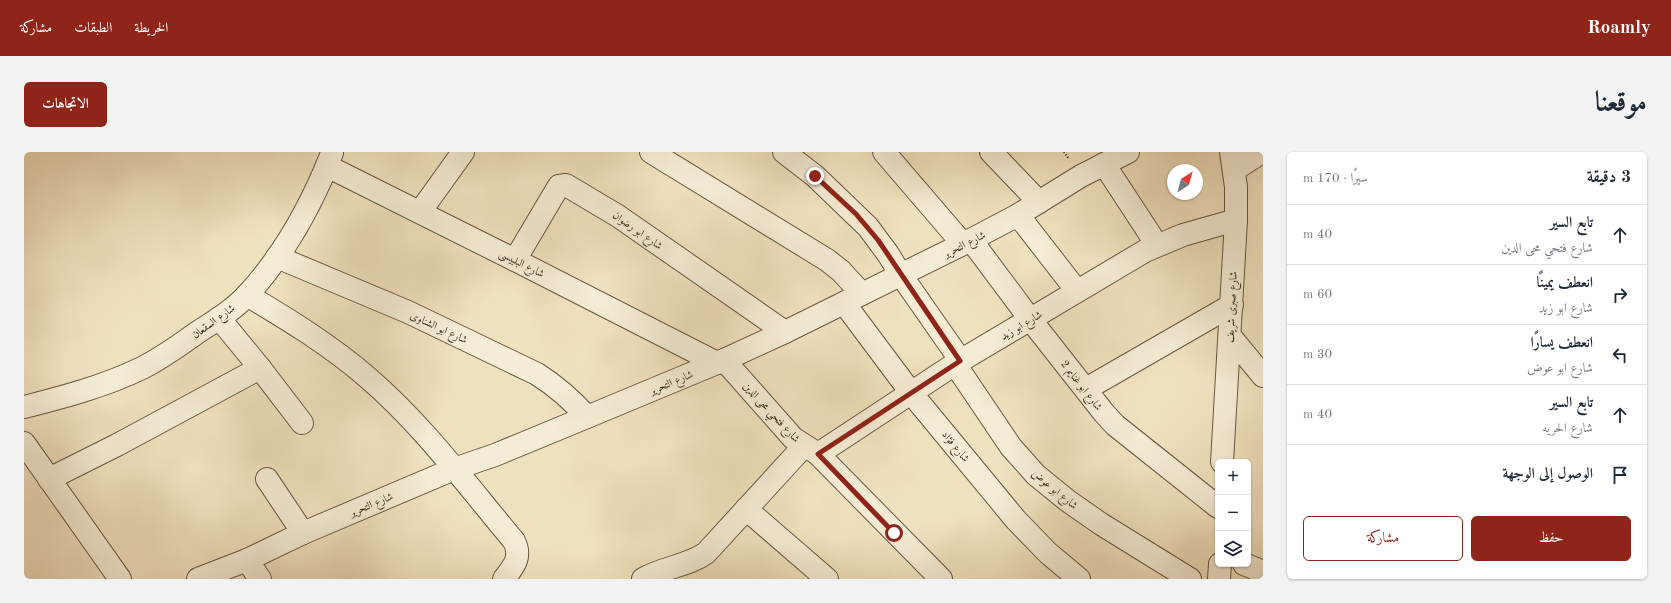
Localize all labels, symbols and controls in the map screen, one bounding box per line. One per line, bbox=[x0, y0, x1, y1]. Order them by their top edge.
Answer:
text: Roamly bbox=[1587, 19, 1651, 38]
text: مشاركة bbox=[20, 21, 52, 35]
text: الطبقات bbox=[74, 21, 112, 35]
text: الخريطة bbox=[134, 21, 168, 35]
button: الاتجاهات bbox=[24, 82, 107, 127]
text: موقعنا bbox=[1595, 90, 1647, 118]
north arrow bbox=[1167, 164, 1203, 200]
route end bbox=[806, 167, 824, 185]
text: 3 دقيقة bbox=[1587, 169, 1631, 186]
text: سيرًا · 170 m bbox=[1303, 172, 1368, 185]
street label: شارع ابو رضوان bbox=[608, 210, 664, 255]
text: تابع السير bbox=[1550, 216, 1593, 231]
icon: ahead bbox=[1609, 224, 1631, 246]
text: 40 m bbox=[1303, 228, 1332, 241]
street label: شارع التحرير bbox=[941, 230, 989, 264]
text: شارع فتحي محى الدين bbox=[1501, 242, 1593, 255]
street label: شارع البلبيسى bbox=[496, 248, 546, 283]
street label: شارع صبرى شريف bbox=[1225, 271, 1243, 343]
text: انعطف يمينًا bbox=[1537, 276, 1593, 291]
icon: right bbox=[1609, 284, 1631, 306]
text: 60 m bbox=[1303, 288, 1332, 301]
text: شارع ابو زيد bbox=[1539, 302, 1593, 315]
street label: شارع السقعان bbox=[191, 303, 239, 344]
street label: شارع ابو الشناوى bbox=[407, 310, 469, 349]
street label: شارع ابو زيد bbox=[999, 310, 1046, 345]
text: انعطف يسارًا bbox=[1531, 336, 1593, 351]
icon: left bbox=[1609, 344, 1631, 366]
text: 30 m bbox=[1303, 348, 1332, 361]
street label: شارع ابو غنايم 2 bbox=[1056, 359, 1104, 415]
text: شارع ابو عوض bbox=[1527, 362, 1593, 375]
street label: شارع التحرير bbox=[647, 369, 696, 401]
street label: شارع فتحي محى الدين bbox=[737, 381, 801, 448]
text: تابع السير bbox=[1550, 396, 1593, 411]
icon: ahead bbox=[1609, 404, 1631, 426]
text: 40 m bbox=[1303, 408, 1332, 421]
text: شارع الحريه bbox=[1542, 422, 1593, 435]
street label: شارع فؤاد bbox=[937, 429, 971, 467]
map controls bbox=[1215, 459, 1251, 567]
button: + bbox=[1215, 459, 1251, 495]
icon: arrive bbox=[1609, 464, 1631, 486]
text: الوصول إلى الوجهة bbox=[1502, 467, 1593, 482]
street label: شارع ابو عوض bbox=[1027, 468, 1079, 514]
street label: شارع التحرير bbox=[347, 491, 396, 523]
button: − bbox=[1215, 495, 1251, 531]
button: مشاركة bbox=[1303, 516, 1463, 561]
button: حفظ bbox=[1471, 516, 1631, 561]
route start bbox=[885, 524, 903, 542]
button: layers bbox=[1215, 531, 1251, 567]

